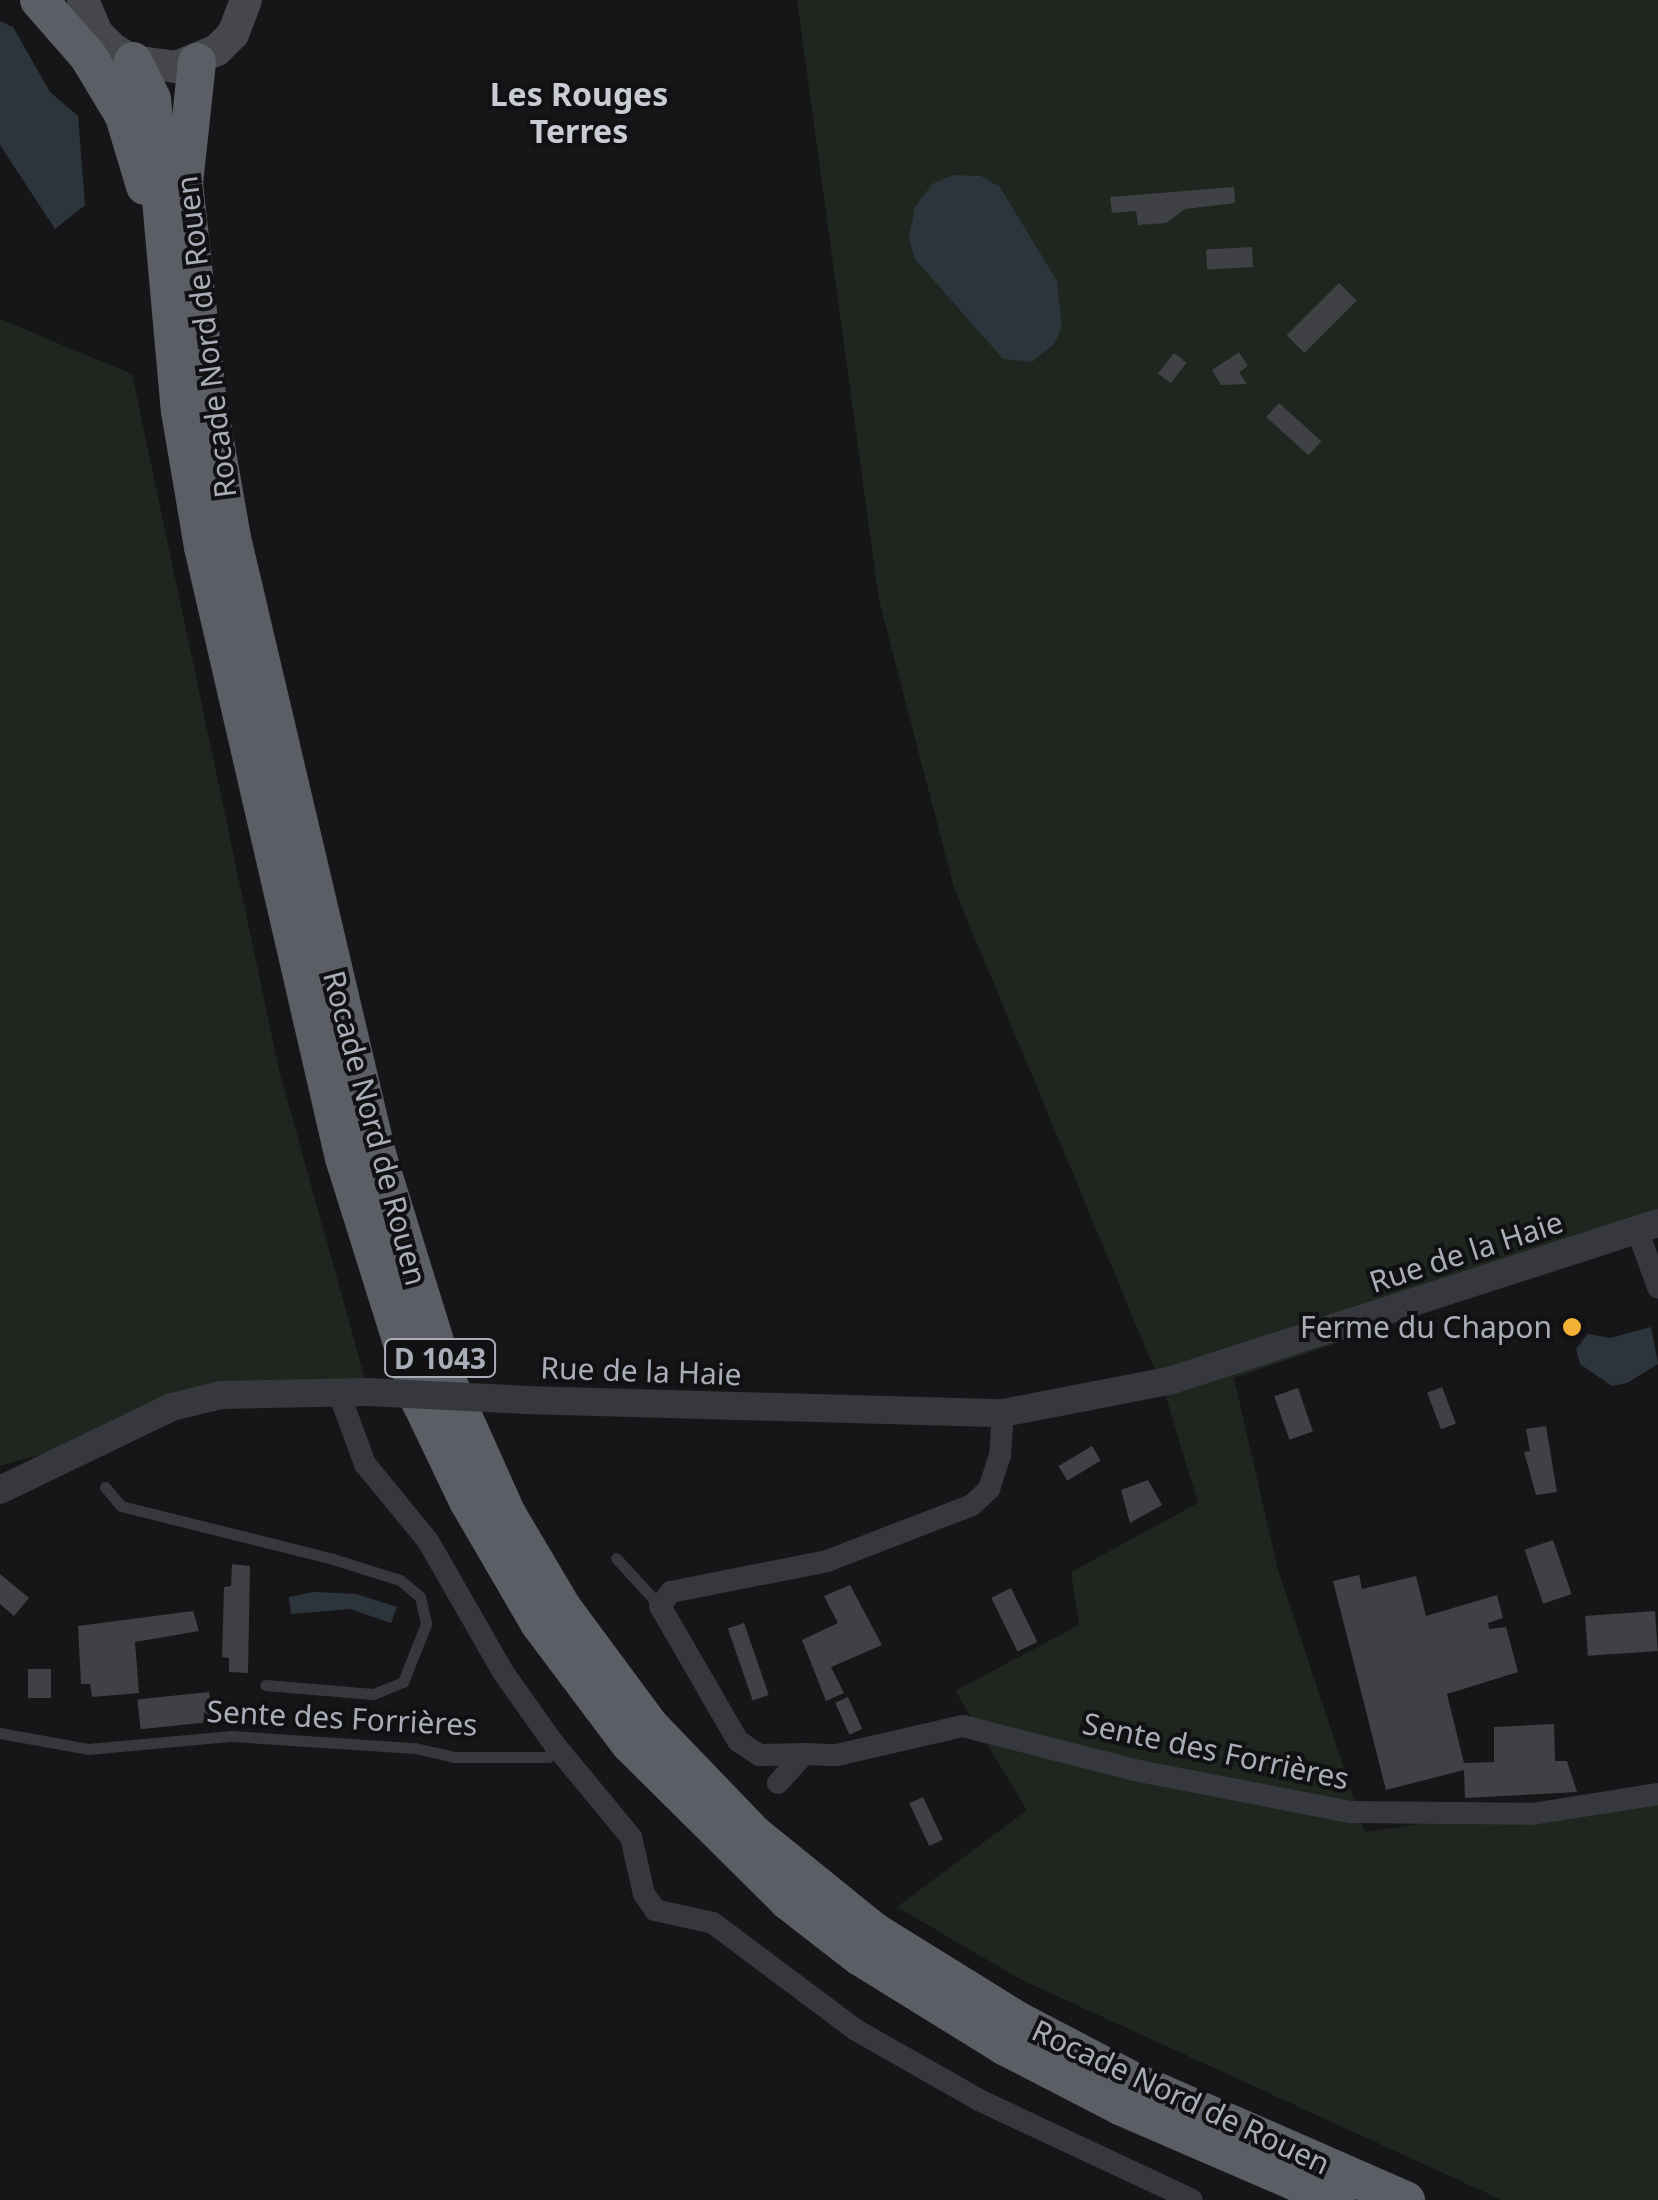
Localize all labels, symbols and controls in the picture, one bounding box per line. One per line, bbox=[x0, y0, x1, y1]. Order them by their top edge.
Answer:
district label: Les Rouges Terres bbox=[490, 76, 668, 151]
street label: Rocade Nord de Rouen bbox=[168, 174, 244, 500]
street label: Rocade Nord de Rouen bbox=[316, 967, 434, 1289]
street label: Rue de la Haie bbox=[1365, 1204, 1567, 1300]
place label: Ferme du Chapon bbox=[1300, 1309, 1552, 1345]
marker: Ferme du Chapon bbox=[1561, 1316, 1583, 1338]
road number: D 1043 bbox=[382, 1335, 498, 1381]
street label: Rue de la Haie bbox=[540, 1350, 742, 1392]
street label: Sente des Forrières bbox=[206, 1693, 478, 1743]
street label: Sente des Forrières bbox=[1080, 1705, 1352, 1797]
street label: Rocade Nord de Rouen bbox=[1026, 2012, 1336, 2182]

